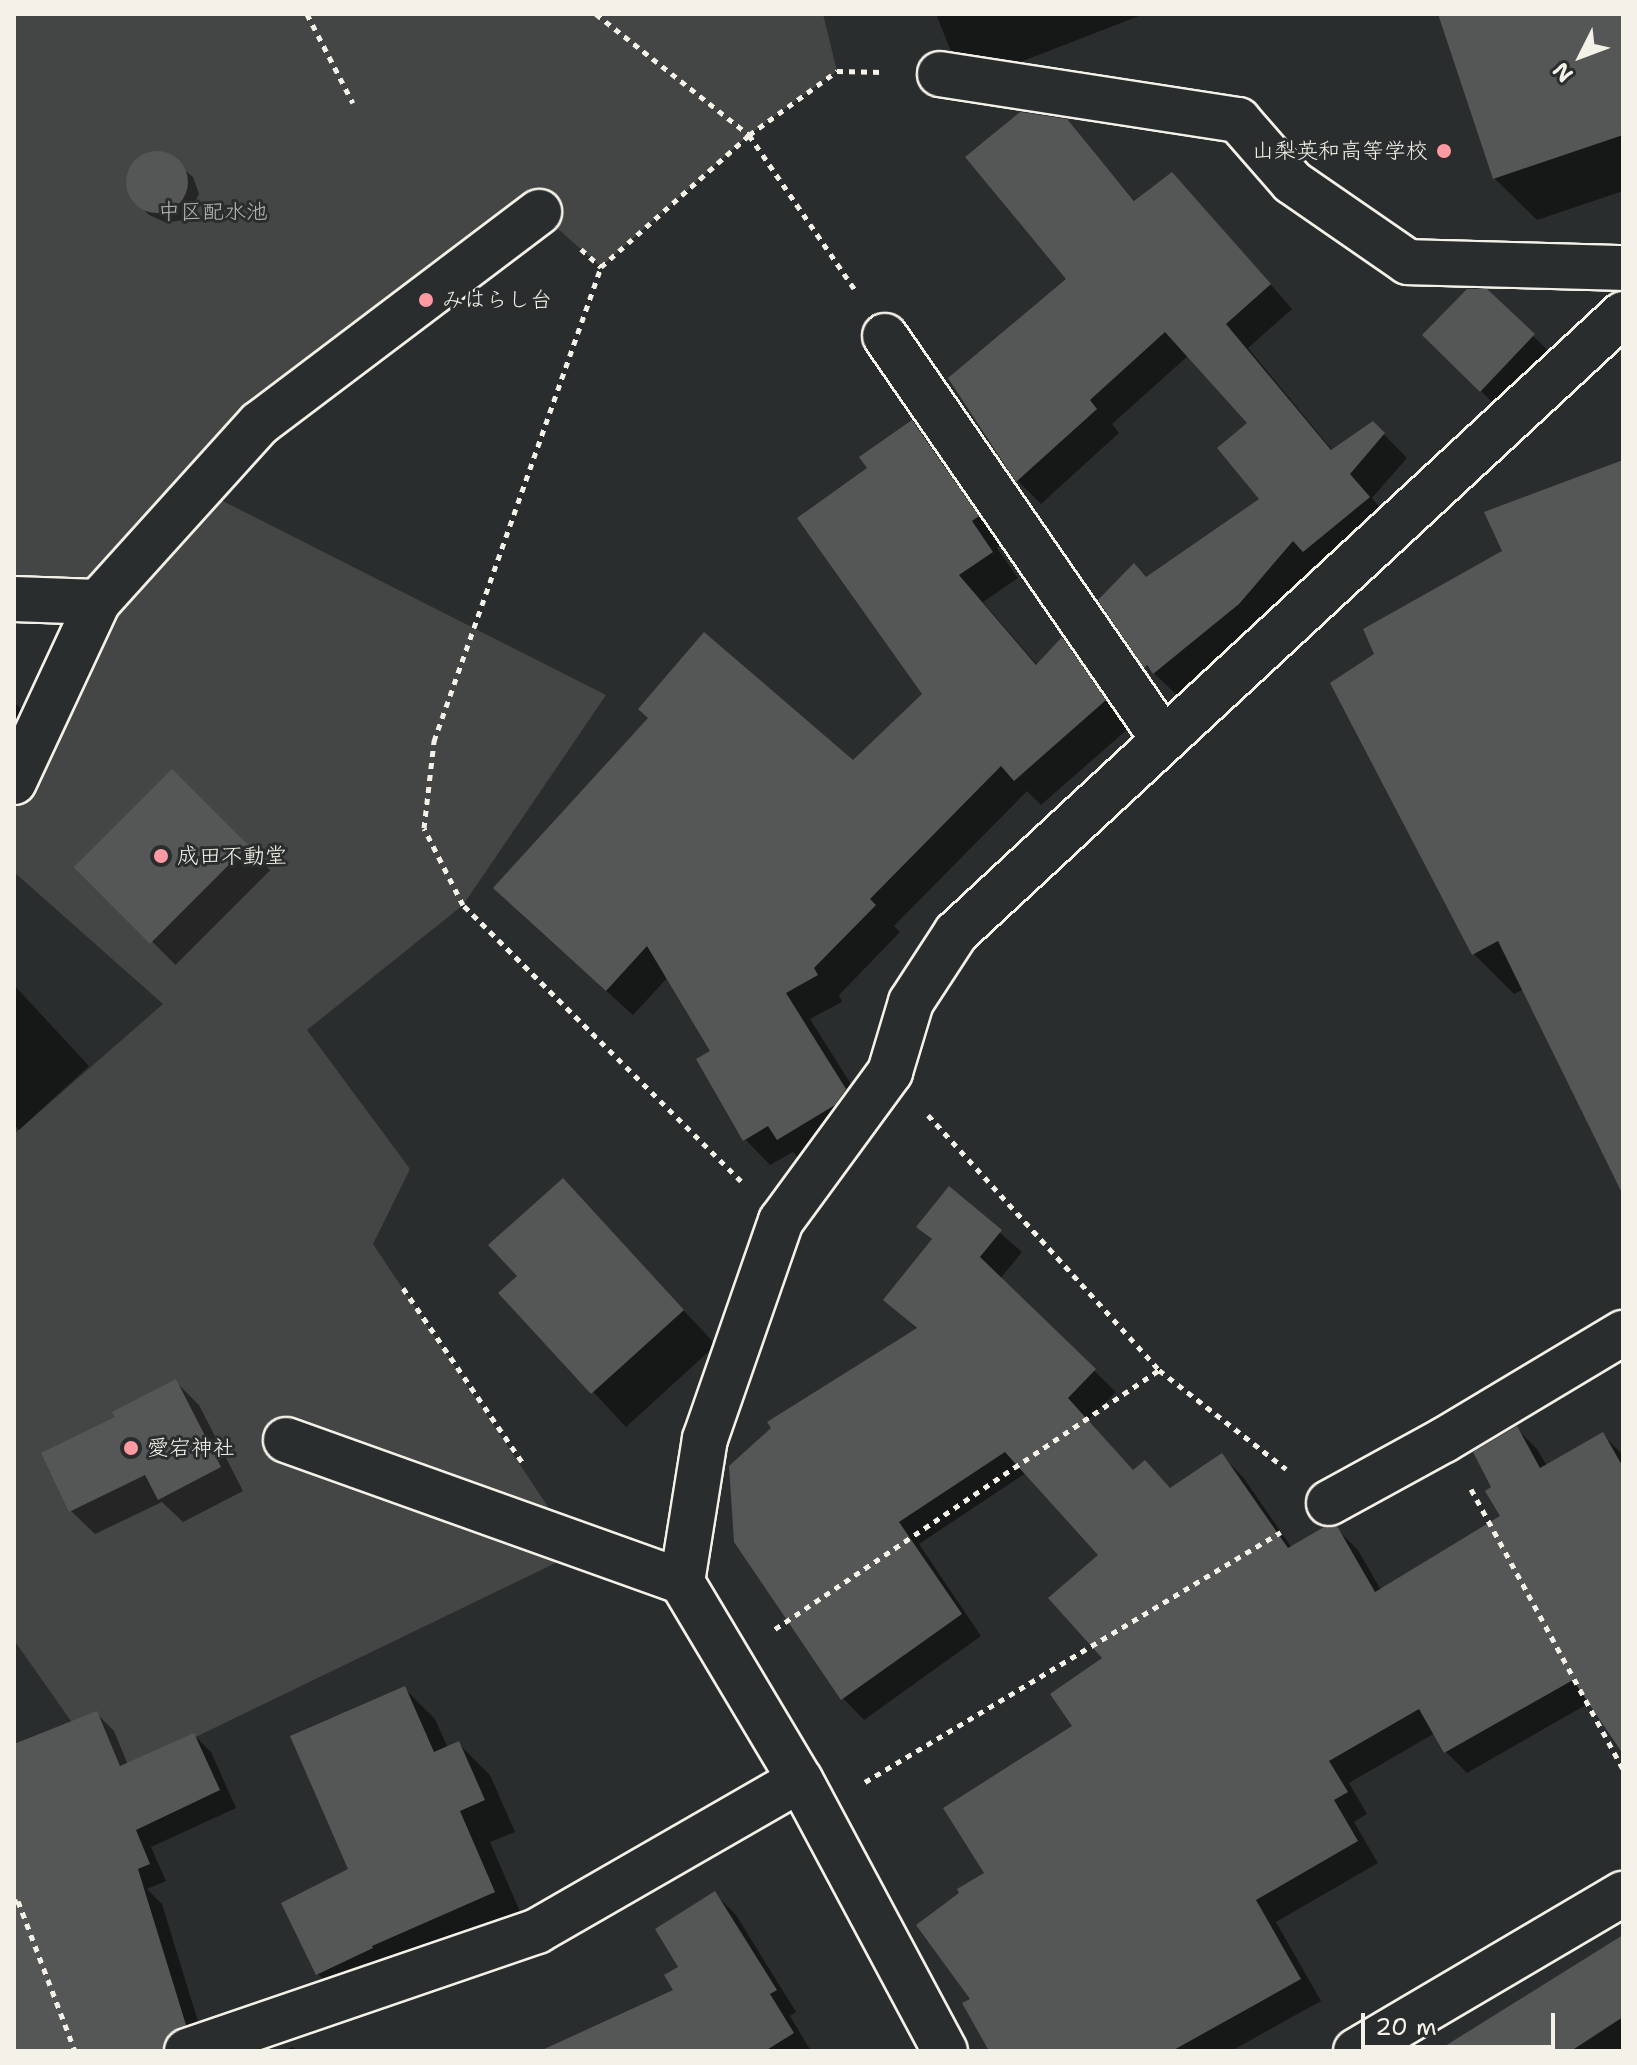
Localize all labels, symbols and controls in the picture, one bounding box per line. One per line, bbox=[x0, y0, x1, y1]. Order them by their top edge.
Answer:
north arrow bbox=[1541, 16, 1621, 96]
text: N bbox=[1546, 56, 1579, 89]
place label: 山梨英和高等学校 bbox=[1252, 138, 1428, 164]
marker: 山梨英和高等学校 bbox=[1435, 142, 1453, 160]
park label: 中区配水池 bbox=[158, 199, 268, 225]
place label: みはらし台 bbox=[442, 287, 552, 313]
marker: みはらし台 bbox=[417, 291, 435, 309]
place label: 成田不動堂 bbox=[177, 843, 287, 869]
marker: 成田不動堂 bbox=[152, 847, 170, 865]
place label: 愛宕神社 bbox=[147, 1435, 235, 1461]
marker: 愛宕神社 bbox=[122, 1439, 140, 1457]
scale bar bbox=[1365, 1997, 1559, 2047]
text: 20 m bbox=[1375, 2011, 1437, 2043]

